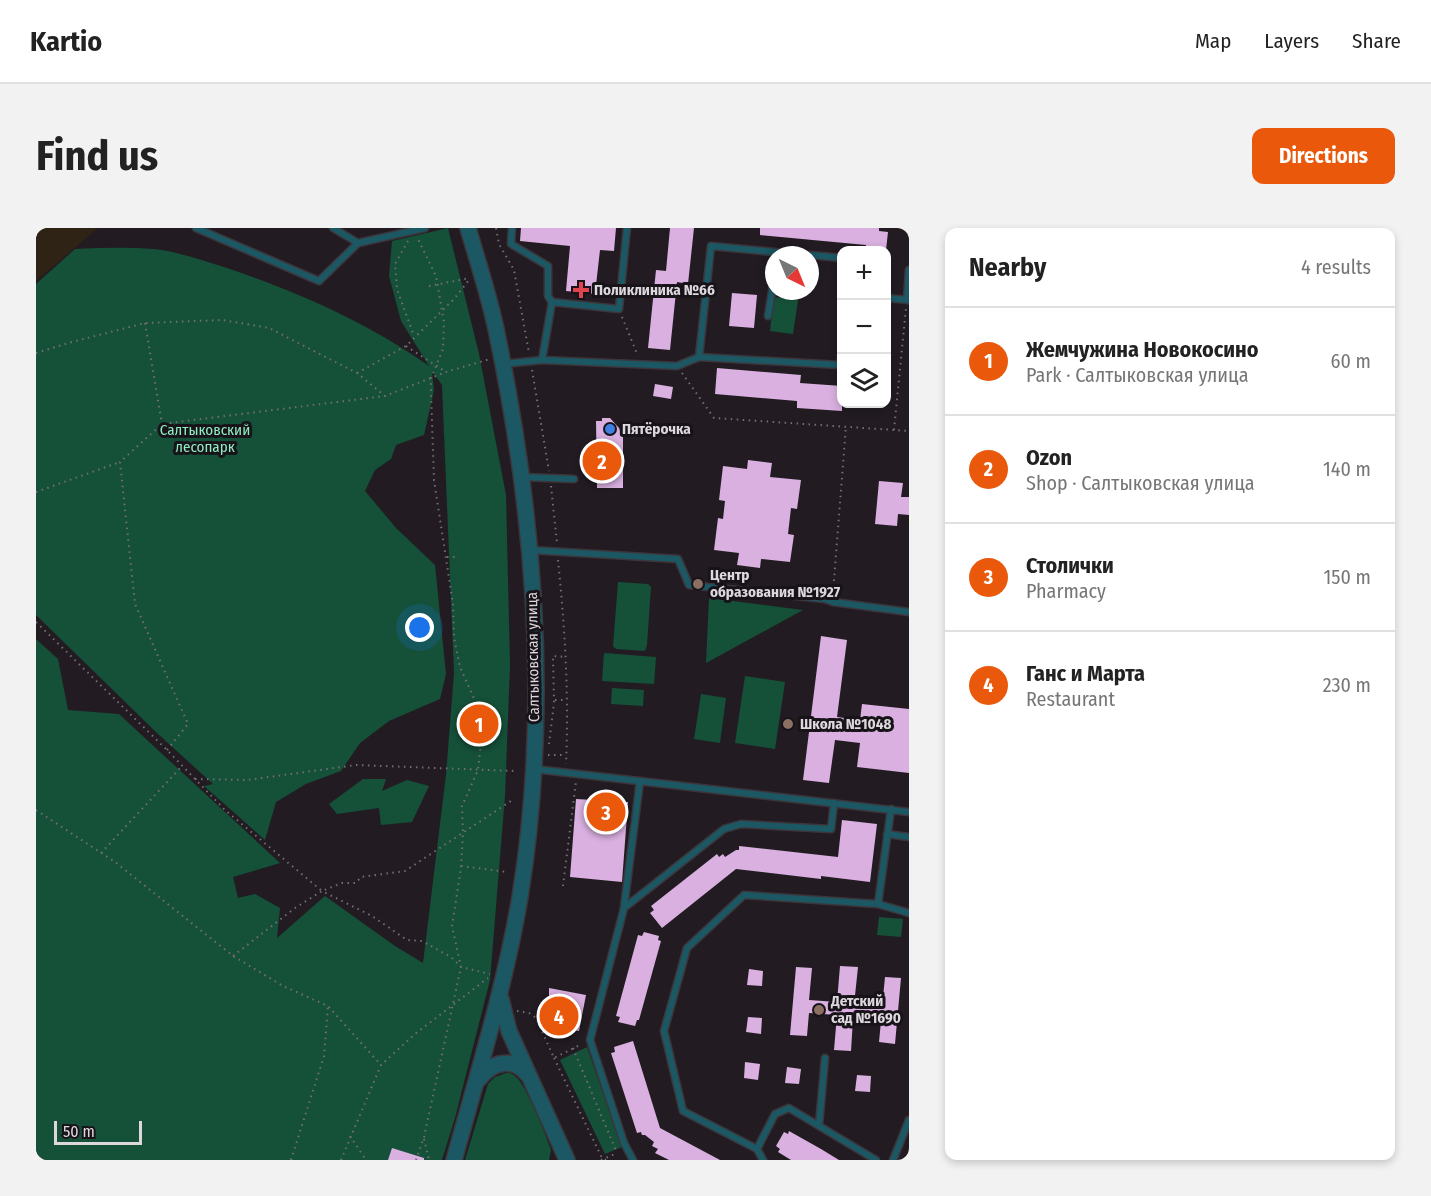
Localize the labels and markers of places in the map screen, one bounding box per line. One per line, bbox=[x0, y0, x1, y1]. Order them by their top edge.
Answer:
marker: Поликлиника №66 bbox=[572, 281, 590, 299]
place label: Поликлиника №66 bbox=[594, 281, 715, 299]
place label: Пятёрочка bbox=[622, 420, 691, 438]
marker: Пятёрочка bbox=[603, 422, 617, 436]
pin: 2 bbox=[582, 438, 622, 484]
place label: Центр образования №1927 bbox=[710, 566, 841, 601]
marker: Центр образования №1927 bbox=[691, 577, 705, 591]
pin: 1 bbox=[460, 702, 498, 746]
place label: Школа №1048 bbox=[800, 715, 891, 733]
marker: Школа №1048 bbox=[781, 717, 795, 731]
pin: 3 bbox=[586, 790, 626, 834]
place label: Детский сад №1690 bbox=[830, 992, 901, 1027]
pin: 4 bbox=[540, 994, 578, 1038]
marker: Детский сад №1690 bbox=[812, 1003, 826, 1017]

